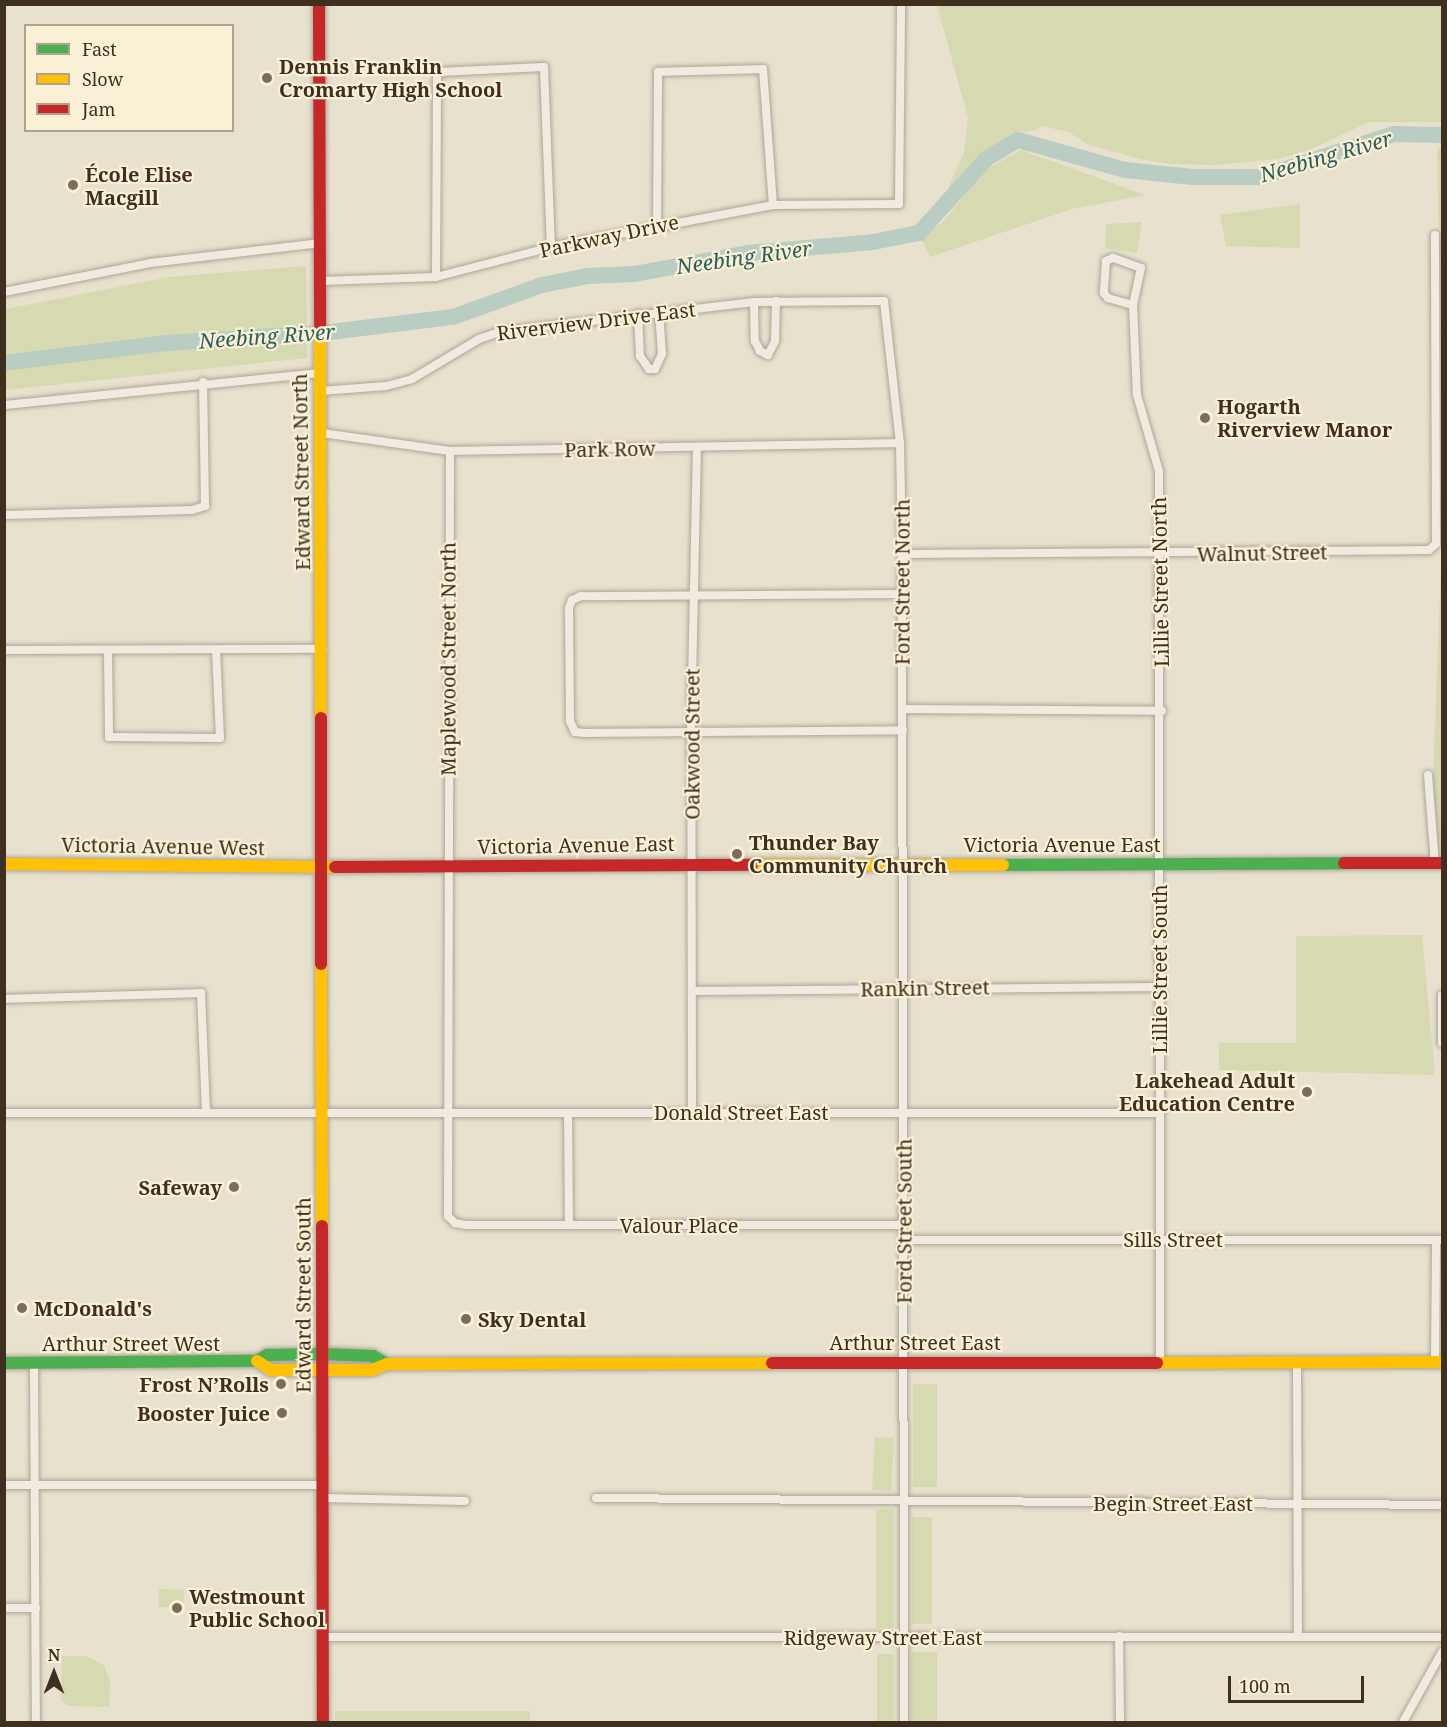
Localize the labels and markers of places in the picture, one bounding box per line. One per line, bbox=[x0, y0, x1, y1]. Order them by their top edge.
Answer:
place label: Dennis Franklin Cromarty High School bbox=[279, 54, 502, 101]
marker: Dennis Franklin Cromarty High School bbox=[260, 71, 274, 85]
place label: École Elise Macgill bbox=[85, 162, 193, 209]
marker: École Elise Macgill bbox=[66, 178, 80, 192]
place label: Hogarth Riverview Manor bbox=[1217, 394, 1392, 441]
marker: Hogarth Riverview Manor bbox=[1198, 411, 1212, 425]
place label: Thunder Bay Community Church bbox=[749, 831, 947, 878]
marker: Thunder Bay Community Church bbox=[730, 847, 744, 861]
place label: Lakehead Adult Education Centre bbox=[1119, 1068, 1295, 1115]
marker: Lakehead Adult Education Centre bbox=[1300, 1085, 1314, 1099]
place label: Safeway bbox=[139, 1175, 222, 1199]
marker: Safeway bbox=[227, 1180, 241, 1194]
place label: McDonald's bbox=[34, 1296, 152, 1320]
marker: McDonald's bbox=[15, 1301, 29, 1315]
place label: Sky Dental bbox=[478, 1307, 586, 1331]
marker: Sky Dental bbox=[459, 1312, 473, 1326]
place label: Frost N’Rolls bbox=[139, 1372, 269, 1396]
marker: Frost N’Rolls bbox=[274, 1377, 288, 1391]
place label: Booster Juice bbox=[137, 1401, 270, 1425]
marker: Booster Juice bbox=[275, 1406, 289, 1420]
place label: Westmount Public School bbox=[189, 1584, 325, 1631]
marker: Westmount Public School bbox=[170, 1601, 184, 1615]

